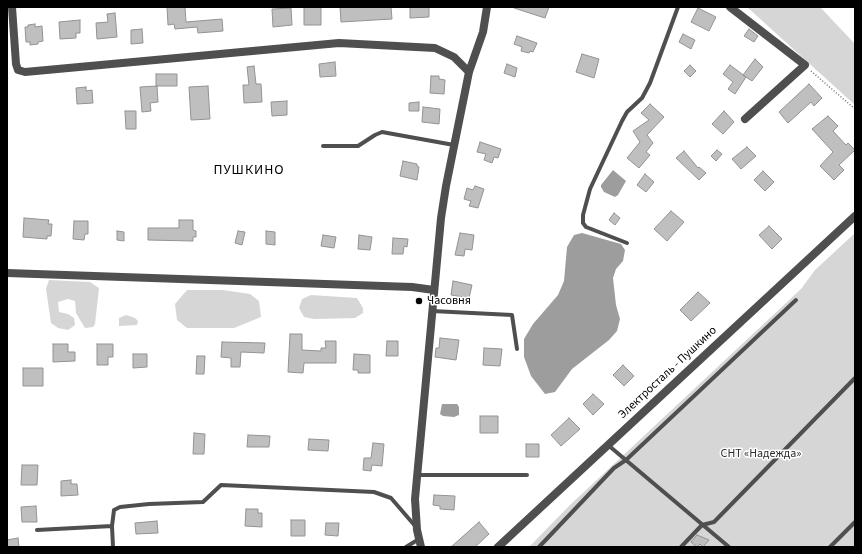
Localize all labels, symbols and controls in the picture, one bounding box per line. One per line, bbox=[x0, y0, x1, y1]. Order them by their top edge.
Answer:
district label: ПУШКИНО bbox=[213, 163, 285, 179]
place label: Часовня bbox=[427, 294, 471, 308]
marker: Часовня bbox=[414, 296, 424, 306]
street label: Электросталь - Пушкино bbox=[616, 324, 720, 422]
park label: СНТ «Надежда» bbox=[721, 447, 801, 461]

